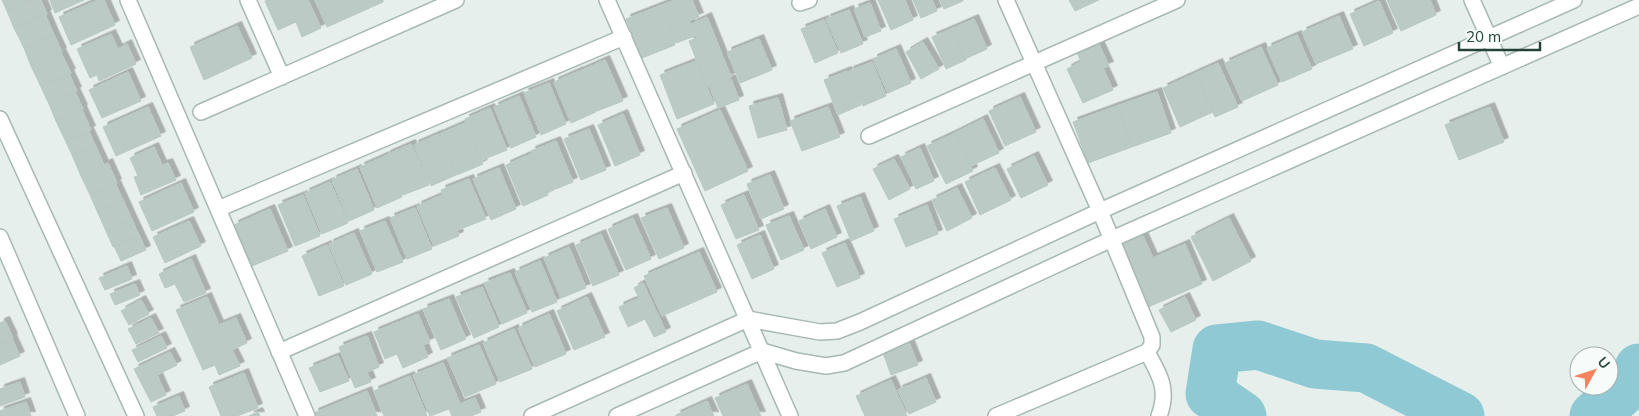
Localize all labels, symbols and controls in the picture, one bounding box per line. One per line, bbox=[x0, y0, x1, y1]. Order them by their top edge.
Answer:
scale bar bbox=[1459, 20, 1540, 52]
text: 20 m bbox=[1466, 27, 1501, 46]
north arrow bbox=[1569, 346, 1619, 396]
text: U bbox=[1594, 353, 1614, 372]

